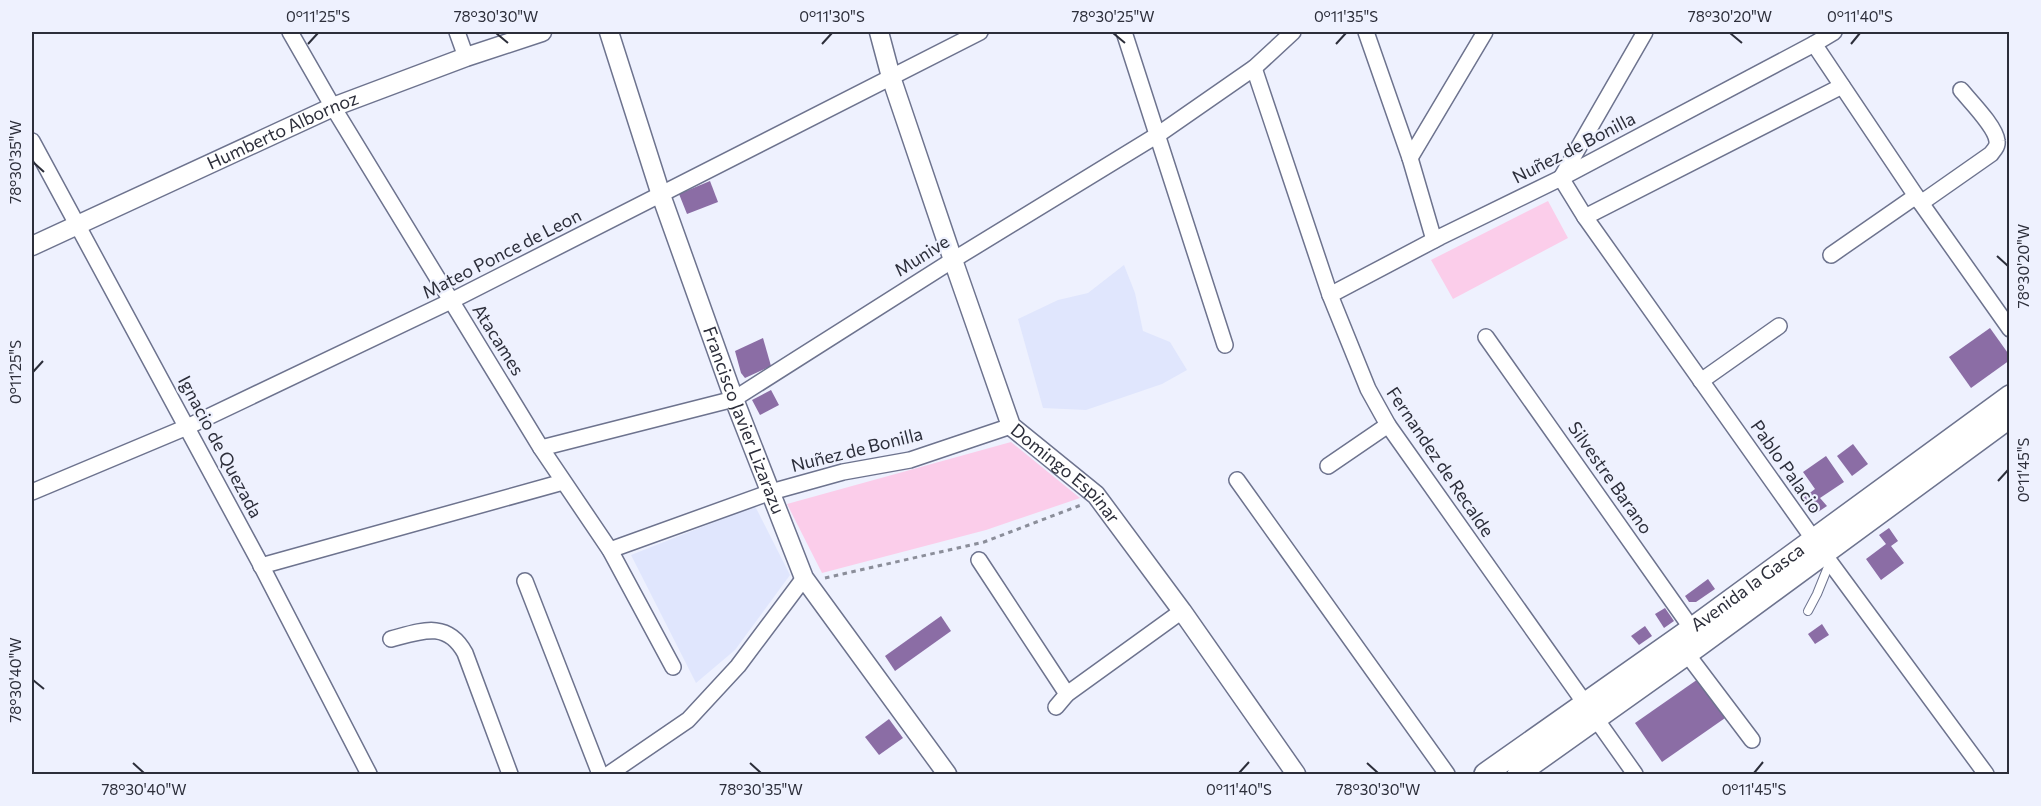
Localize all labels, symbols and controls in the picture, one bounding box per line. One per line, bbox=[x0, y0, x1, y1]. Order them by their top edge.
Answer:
text: 0°11'25"S bbox=[286, 7, 350, 25]
text: 78°30'30"W bbox=[454, 7, 538, 25]
text: 0°11'30"S bbox=[799, 7, 865, 25]
text: 78°30'25"W bbox=[1071, 7, 1155, 25]
text: 0°11'35"S bbox=[1314, 7, 1378, 25]
text: 78°30'20"W bbox=[1688, 7, 1772, 25]
text: 0°11'40"S bbox=[1827, 7, 1893, 25]
street label: Humberto Albornoz bbox=[203, 86, 361, 174]
street label: Nuñez de Bonilla bbox=[1508, 107, 1639, 188]
text: 78°30'35"W bbox=[6, 120, 24, 204]
street label: Mateo Ponce de Leon bbox=[418, 203, 585, 303]
text: 78°30'20"W bbox=[2014, 224, 2032, 308]
street label: Munive bbox=[890, 230, 953, 281]
street label: Atacames bbox=[468, 300, 529, 379]
street label: Francisco Javier Lizarazu bbox=[699, 323, 790, 517]
text: 0°11'25"S bbox=[6, 340, 24, 404]
street label: Ignacio de Quezada bbox=[174, 372, 268, 521]
street label: Fernandez de Recalde bbox=[1382, 382, 1499, 541]
street label: Pablo Palacio bbox=[1747, 415, 1827, 517]
street label: Silvestre Barano bbox=[1564, 417, 1658, 538]
street label: Domingo Espinar bbox=[1007, 418, 1125, 527]
street label: Nuñez de Bonilla bbox=[789, 422, 925, 476]
text: 0°11'45"S bbox=[2014, 437, 2032, 502]
street label: Avenida la Gasca bbox=[1686, 538, 1808, 636]
text: 78°30'40"W bbox=[6, 637, 24, 723]
text: 78°30'40"W bbox=[101, 780, 187, 798]
text: 78°30'35"W bbox=[719, 780, 803, 798]
text: 0°11'40"S bbox=[1206, 780, 1272, 798]
text: 78°30'30"W bbox=[1336, 780, 1420, 798]
text: 0°11'45"S bbox=[1722, 780, 1787, 798]

